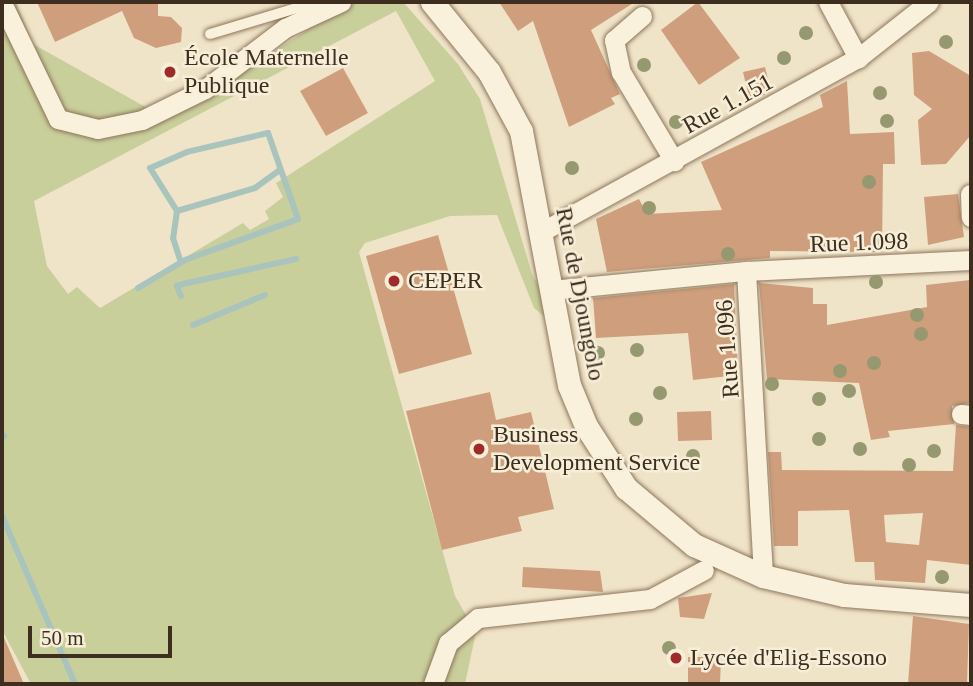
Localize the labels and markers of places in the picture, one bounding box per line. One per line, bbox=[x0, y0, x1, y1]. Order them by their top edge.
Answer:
place label: École Maternelle Publique bbox=[184, 44, 349, 100]
marker: École Maternelle Publique bbox=[162, 64, 178, 80]
place label: CEPER bbox=[408, 267, 483, 295]
marker: CEPER bbox=[386, 273, 402, 289]
place label: Business Development Service bbox=[493, 421, 700, 477]
marker: Business Development Service bbox=[471, 441, 487, 457]
place label: Lycée d'Elig-Essono bbox=[690, 644, 887, 672]
marker: Lycée d'Elig-Essono bbox=[668, 650, 684, 666]

